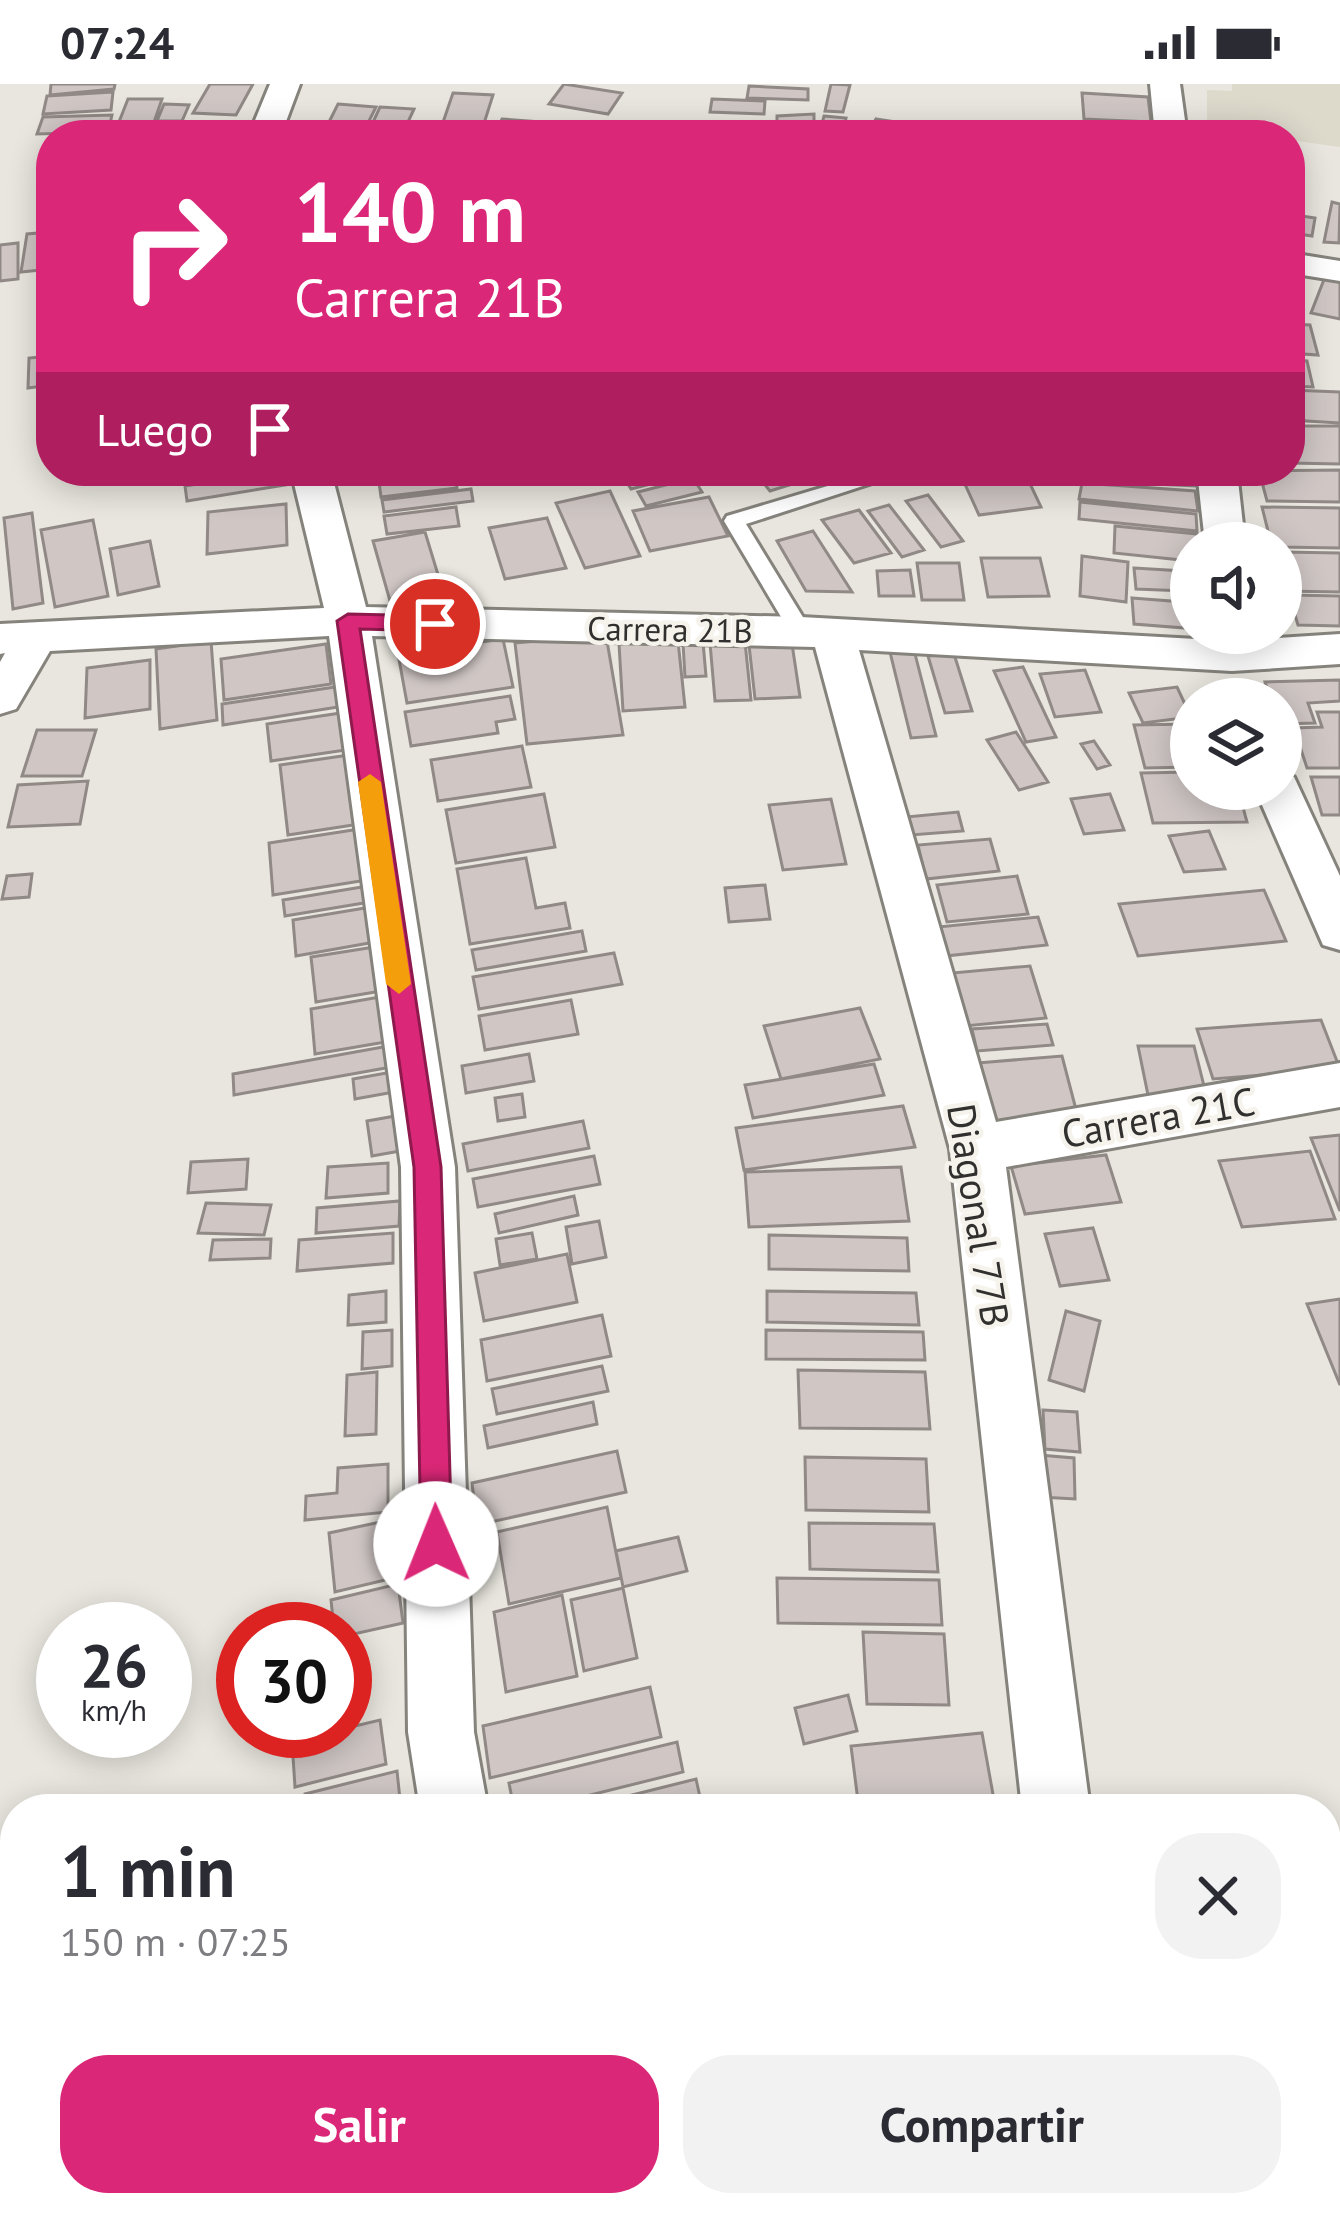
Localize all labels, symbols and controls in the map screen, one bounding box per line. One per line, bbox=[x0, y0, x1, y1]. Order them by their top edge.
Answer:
text: 07:24 bbox=[60, 13, 174, 71]
text: 140 m bbox=[294, 156, 526, 265]
icon: right bbox=[96, 168, 252, 324]
text: Carrera 21B bbox=[294, 262, 565, 332]
icon: arrive bbox=[237, 396, 303, 462]
text: Luego bbox=[96, 400, 213, 458]
map controls bbox=[1170, 522, 1302, 810]
button: sound bbox=[1170, 522, 1302, 654]
pin bbox=[384, 573, 486, 675]
icon: arrive bbox=[402, 591, 468, 657]
street label: Carrera 21B bbox=[587, 606, 753, 652]
button: layers bbox=[1170, 678, 1302, 810]
street label: Carrera 21C bbox=[1058, 1075, 1258, 1159]
street label: Diagonal 77B bbox=[936, 1100, 1022, 1330]
position arrow bbox=[373, 1481, 499, 1607]
speed limit sign: 30 bbox=[216, 1602, 372, 1758]
text: 26 bbox=[80, 1626, 148, 1704]
text: km/h bbox=[81, 1690, 147, 1729]
text: 1 min bbox=[60, 1824, 236, 1917]
button: close bbox=[1155, 1833, 1281, 1959]
text: 150 m · 07:25 bbox=[60, 1916, 291, 1967]
button: Salir bbox=[60, 2055, 659, 2193]
button: Compartir bbox=[683, 2055, 1281, 2193]

